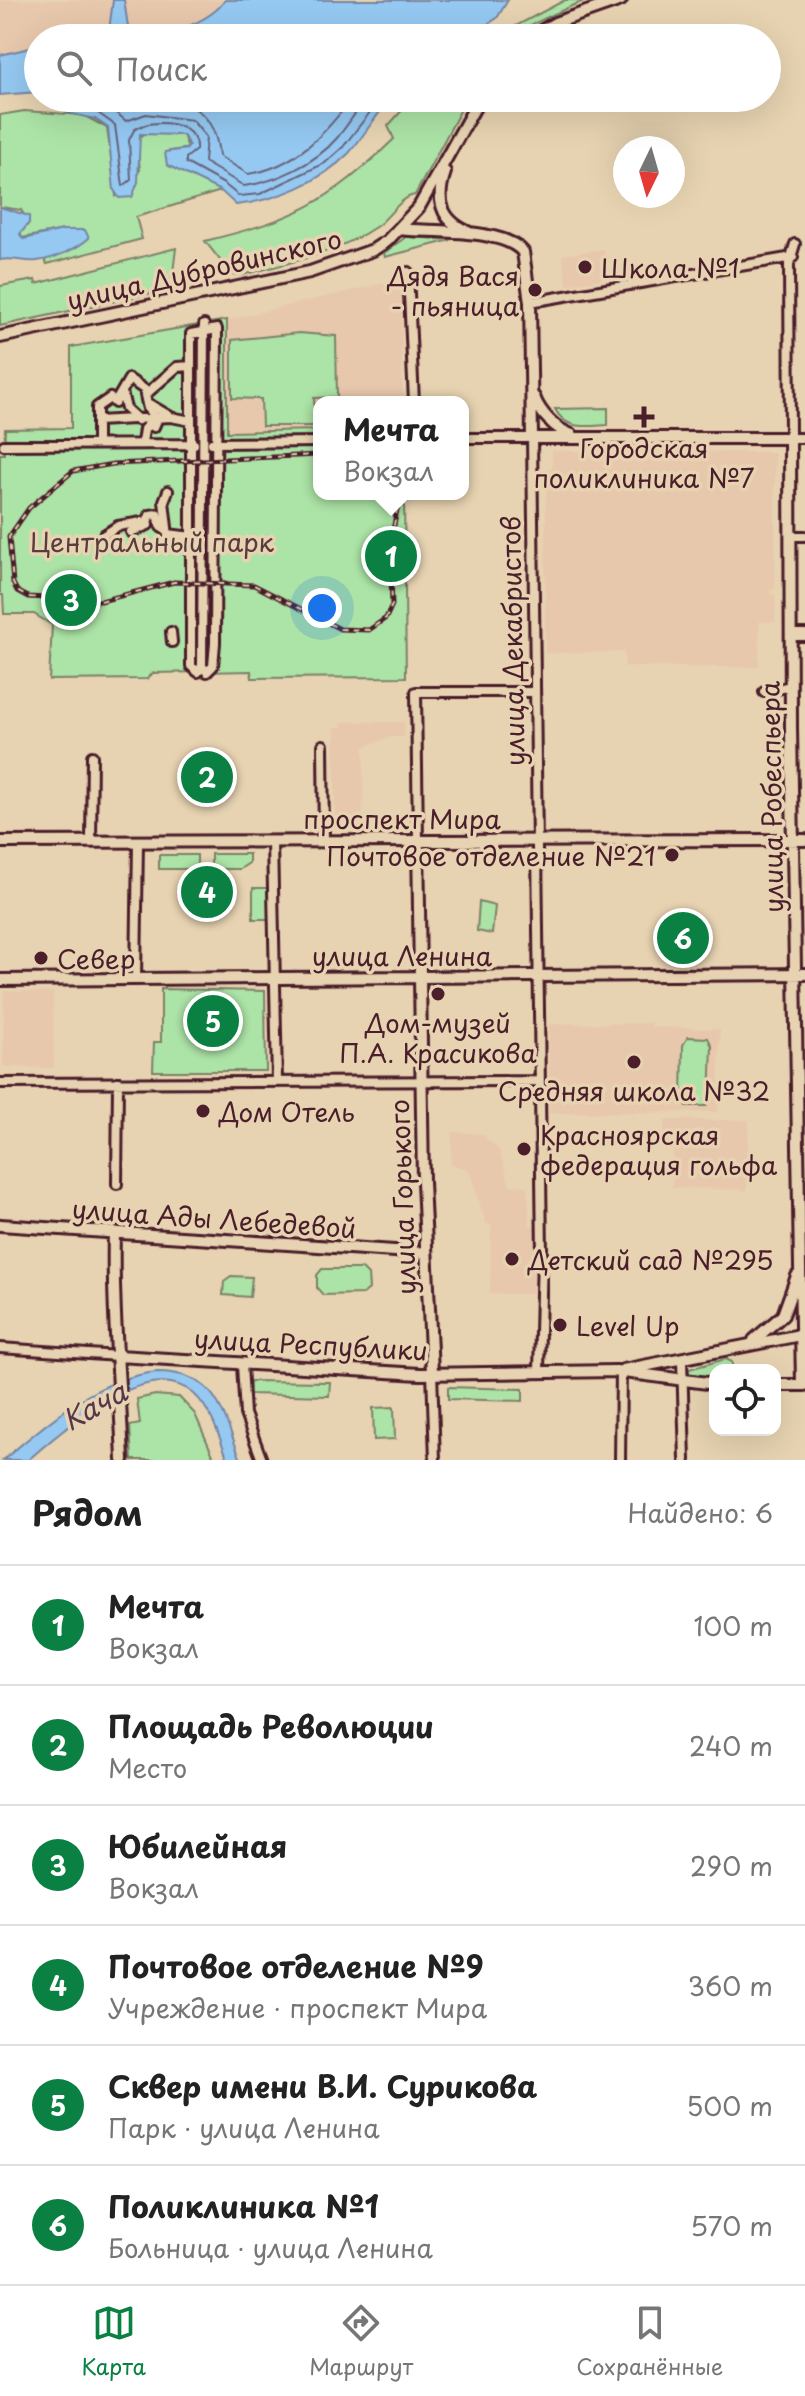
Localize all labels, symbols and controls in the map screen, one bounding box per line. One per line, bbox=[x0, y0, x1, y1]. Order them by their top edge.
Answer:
search box bbox=[24, 24, 781, 112]
icon: search bbox=[52, 46, 96, 90]
text: Поиск bbox=[116, 46, 207, 91]
north arrow bbox=[613, 136, 685, 208]
street label: улица Дубровинского bbox=[63, 218, 345, 320]
place label: Школа №1 bbox=[601, 248, 740, 287]
place label: Дядя Вася - пьяница bbox=[386, 256, 520, 325]
marker: Школа №1 bbox=[576, 258, 594, 276]
marker: Дядя Вася - пьяница bbox=[526, 281, 544, 299]
popup bbox=[313, 396, 469, 500]
text: Мечта bbox=[343, 406, 439, 451]
marker: Городская поликлиника №7 bbox=[633, 406, 655, 428]
place label: Городская поликлиника №7 bbox=[533, 428, 755, 497]
text: Вокзал bbox=[343, 451, 434, 490]
street label: улица Декабристов bbox=[490, 515, 534, 767]
park label: Центральный парк bbox=[30, 522, 275, 561]
pin: 1 bbox=[365, 526, 417, 586]
pin: 3 bbox=[45, 570, 97, 630]
your location bbox=[302, 588, 342, 628]
street label: улица Робеспьера bbox=[749, 680, 793, 913]
pin: 2 bbox=[181, 747, 233, 807]
street label: проспект Мира bbox=[303, 799, 502, 838]
place label: Почтовое отделение №21 bbox=[326, 836, 656, 875]
marker: Почтовое отделение №21 bbox=[663, 846, 681, 864]
pin: 4 bbox=[181, 862, 233, 922]
pin: 6 bbox=[657, 908, 709, 968]
street label: улица Ленина bbox=[312, 936, 493, 975]
place label: Север bbox=[57, 939, 136, 978]
marker: Север bbox=[32, 949, 50, 967]
marker: Дом-музей П.А. Красикова bbox=[429, 985, 447, 1003]
pin: 5 bbox=[187, 991, 239, 1051]
place label: Дом-музей П.А. Красикова bbox=[339, 1003, 537, 1072]
marker: Средняя школа №32 bbox=[625, 1053, 643, 1071]
place label: Средняя школа №32 bbox=[498, 1071, 770, 1110]
place label: Дом Отель bbox=[218, 1092, 355, 1131]
street label: улица Горького bbox=[379, 1099, 425, 1295]
marker: Дом Отель bbox=[194, 1102, 212, 1120]
place label: Красноярская федерация гольфа bbox=[540, 1115, 778, 1184]
marker: Красноярская федерация гольфа bbox=[515, 1140, 533, 1158]
street label: улица Ады Лебедевой bbox=[71, 1189, 357, 1247]
place label: Детский сад №295 bbox=[527, 1240, 774, 1279]
marker: Детский сад №295 bbox=[503, 1250, 521, 1268]
place label: Level Up bbox=[576, 1306, 679, 1345]
marker: Level Up bbox=[551, 1316, 569, 1334]
street label: улица Республики bbox=[193, 1318, 429, 1370]
map controls bbox=[709, 1364, 781, 1436]
button: locate bbox=[709, 1364, 781, 1436]
water label: Кача bbox=[54, 1369, 136, 1440]
text: Рядом bbox=[32, 1486, 143, 1538]
text: Найдено: 6 bbox=[627, 1493, 773, 1532]
text: Мечта bbox=[108, 1583, 204, 1628]
text: 1 bbox=[52, 1606, 64, 1645]
text: 100 m bbox=[693, 1606, 773, 1645]
text: Вокзал bbox=[108, 1628, 199, 1667]
text: Площадь Революции bbox=[108, 1703, 434, 1748]
text: 2 bbox=[49, 1726, 67, 1765]
text: 240 m bbox=[689, 1726, 773, 1765]
text: Место bbox=[108, 1748, 187, 1787]
text: Юбилейная bbox=[108, 1823, 287, 1868]
text: 3 bbox=[49, 1846, 67, 1885]
text: 290 m bbox=[690, 1846, 773, 1885]
text: Вокзал bbox=[108, 1868, 199, 1907]
text: Почтовое отделение №9 bbox=[108, 1943, 484, 1988]
text: 4 bbox=[49, 1966, 67, 2005]
text: 360 m bbox=[688, 1966, 773, 2005]
text: Учреждение · проспект Мира bbox=[108, 1988, 487, 2027]
text: Сквер имени В.И. Сурикова bbox=[108, 2063, 537, 2108]
text: 5 bbox=[50, 2086, 66, 2125]
text: 500 m bbox=[686, 2086, 773, 2125]
text: Парк · улица Ленина bbox=[108, 2108, 380, 2147]
text: Поликлиника №1 bbox=[108, 2183, 379, 2228]
text: 6 bbox=[49, 2206, 67, 2245]
text: 570 m bbox=[690, 2206, 773, 2245]
text: Больница · улица Ленина bbox=[108, 2228, 433, 2267]
tab: Карта bbox=[82, 2301, 146, 2382]
tab: Маршрут bbox=[309, 2301, 413, 2382]
tab: Сохранённые bbox=[576, 2301, 723, 2382]

